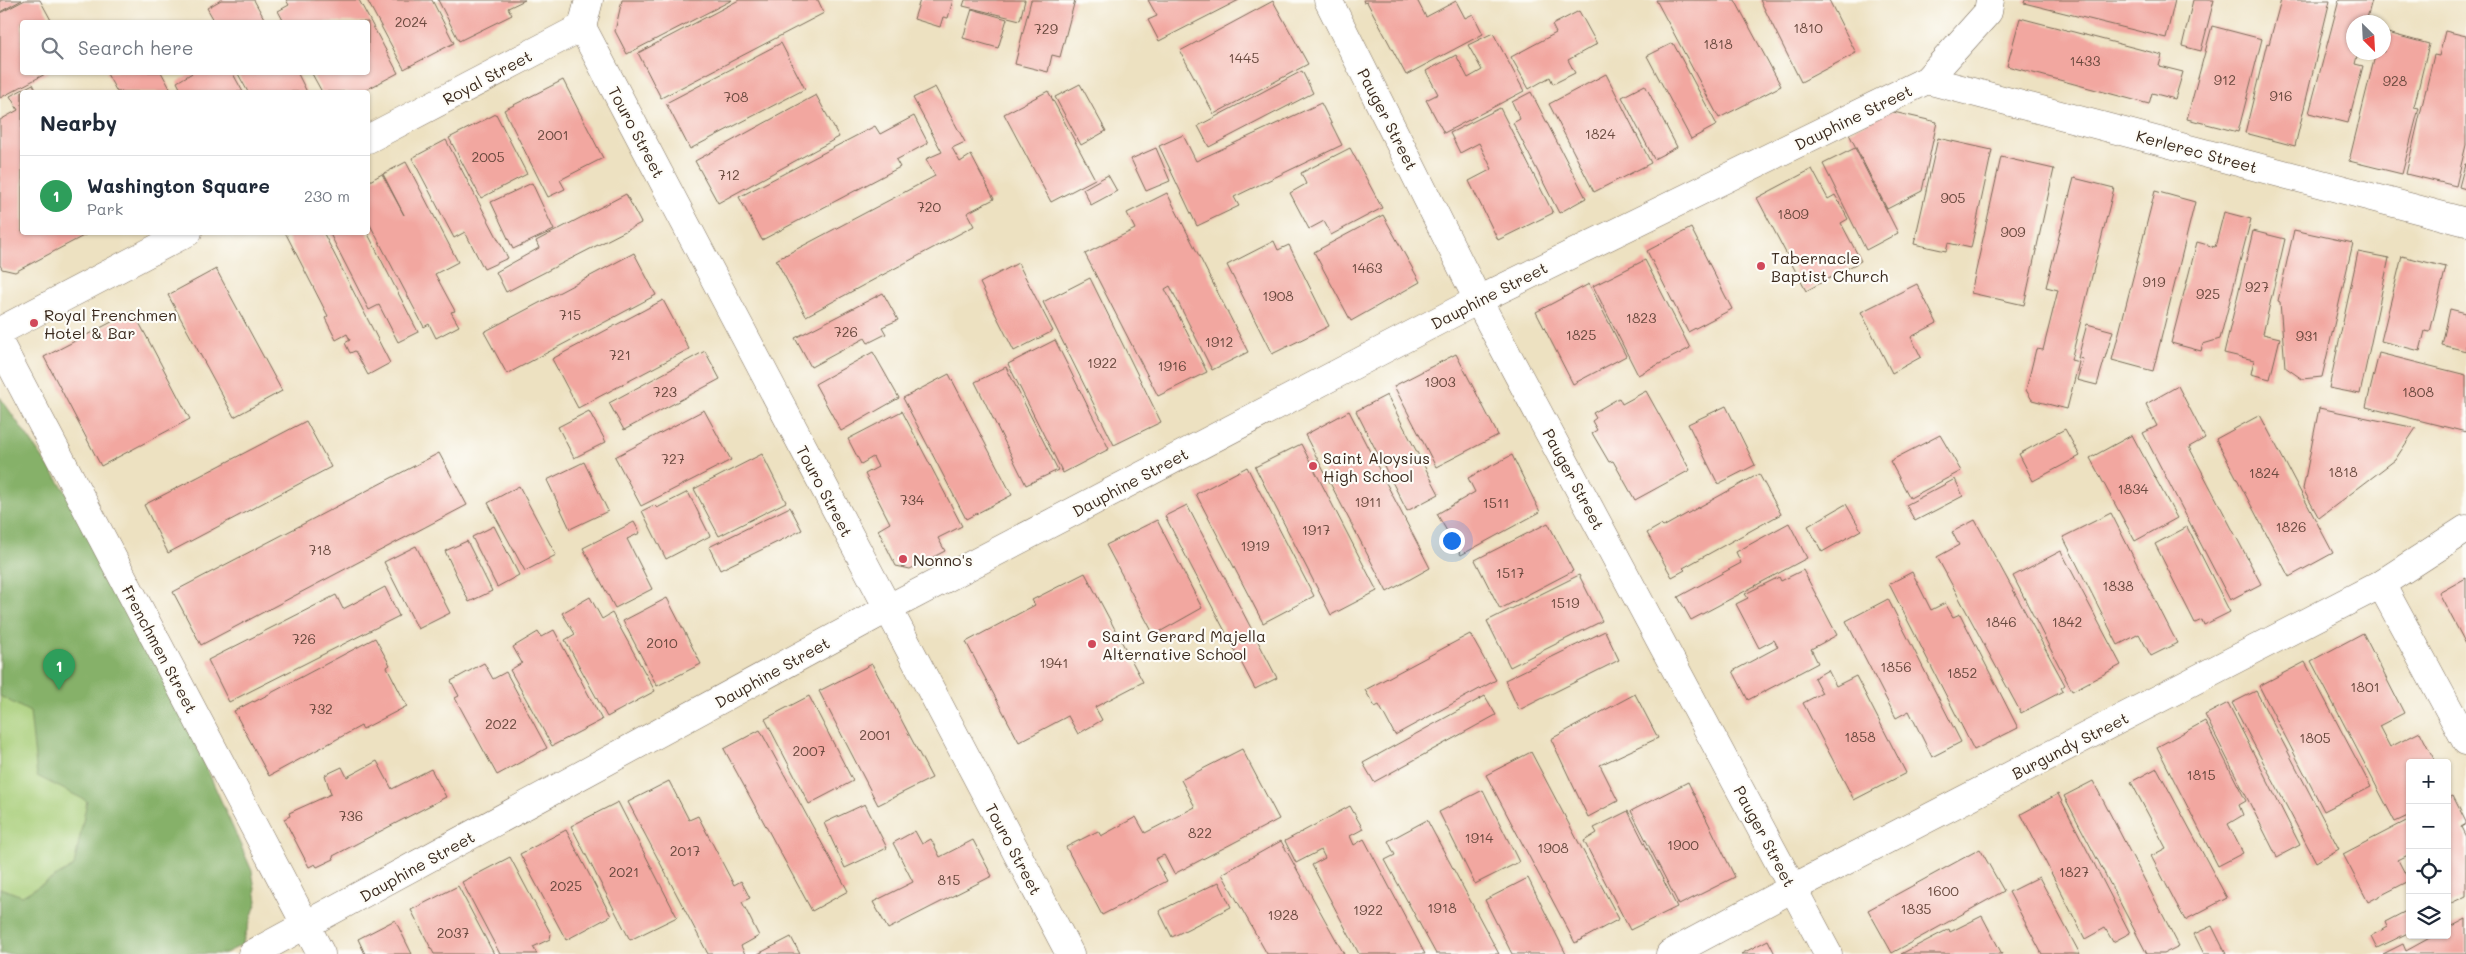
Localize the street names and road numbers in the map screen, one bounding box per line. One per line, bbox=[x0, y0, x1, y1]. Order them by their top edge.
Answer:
street label: Royal Street bbox=[439, 45, 535, 109]
street label: Pauger Street bbox=[1353, 64, 1423, 174]
street label: Dauphine Street bbox=[1791, 79, 1915, 155]
street label: Touro Street bbox=[604, 83, 670, 181]
street label: Kerlerec Street bbox=[2134, 125, 2260, 177]
street label: Dauphine Street bbox=[1427, 257, 1551, 333]
street label: Pauger Street bbox=[1538, 425, 1610, 533]
street label: Touro Street bbox=[792, 442, 858, 540]
street label: Dauphine Street bbox=[1068, 443, 1192, 521]
street label: Frenchmen Street bbox=[117, 581, 203, 717]
street label: Dauphine Street bbox=[711, 632, 833, 712]
street label: Burgundy Street bbox=[2008, 707, 2132, 783]
street label: Pauger Street bbox=[1729, 782, 1801, 890]
street label: Touro Street bbox=[981, 800, 1047, 898]
street label: Dauphine Street bbox=[356, 826, 478, 906]

